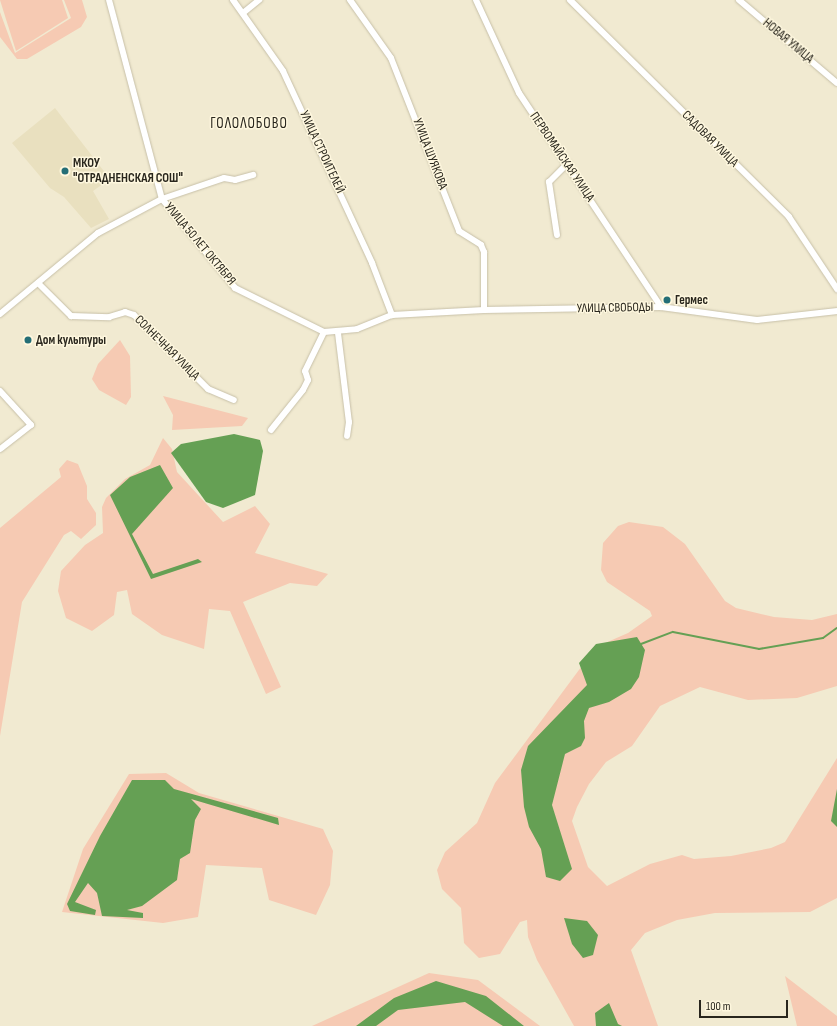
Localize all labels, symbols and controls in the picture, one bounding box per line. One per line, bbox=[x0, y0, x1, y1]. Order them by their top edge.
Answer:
street label: НОВАЯ УЛИЦА bbox=[759, 15, 817, 67]
street label: УЛИЦА СТРОИТЕЛЕЙ bbox=[296, 108, 348, 196]
street label: САДОВАЯ УЛИЦА bbox=[679, 108, 741, 170]
street label: ПЕРВОМАЙСКАЯ УЛИЦА bbox=[526, 109, 598, 205]
district label: ГОЛОЛОБОВО bbox=[210, 115, 288, 133]
street label: УЛИЦА ШУЯКОВА bbox=[409, 116, 451, 192]
place label: МКОУ "ОТРАДНЕНСКАЯ СОШ" bbox=[73, 156, 183, 187]
marker: МКОУ "ОТРАДНЕНСКАЯ СОШ" bbox=[60, 166, 70, 176]
street label: УЛИЦА 50 ЛЕТ ОКТЯБРЯ bbox=[161, 200, 239, 288]
place label: Гермес bbox=[675, 292, 708, 308]
marker: Гермес bbox=[662, 295, 672, 305]
street label: УЛИЦА СВОБОДЫ bbox=[577, 300, 653, 316]
street label: СОЛНЕЧНАЯ УЛИЦА bbox=[131, 312, 203, 384]
place label: Дом культуры bbox=[36, 332, 106, 348]
marker: Дом культуры bbox=[23, 335, 33, 345]
scale bar bbox=[701, 992, 790, 1018]
text: 100 m bbox=[706, 999, 731, 1014]

